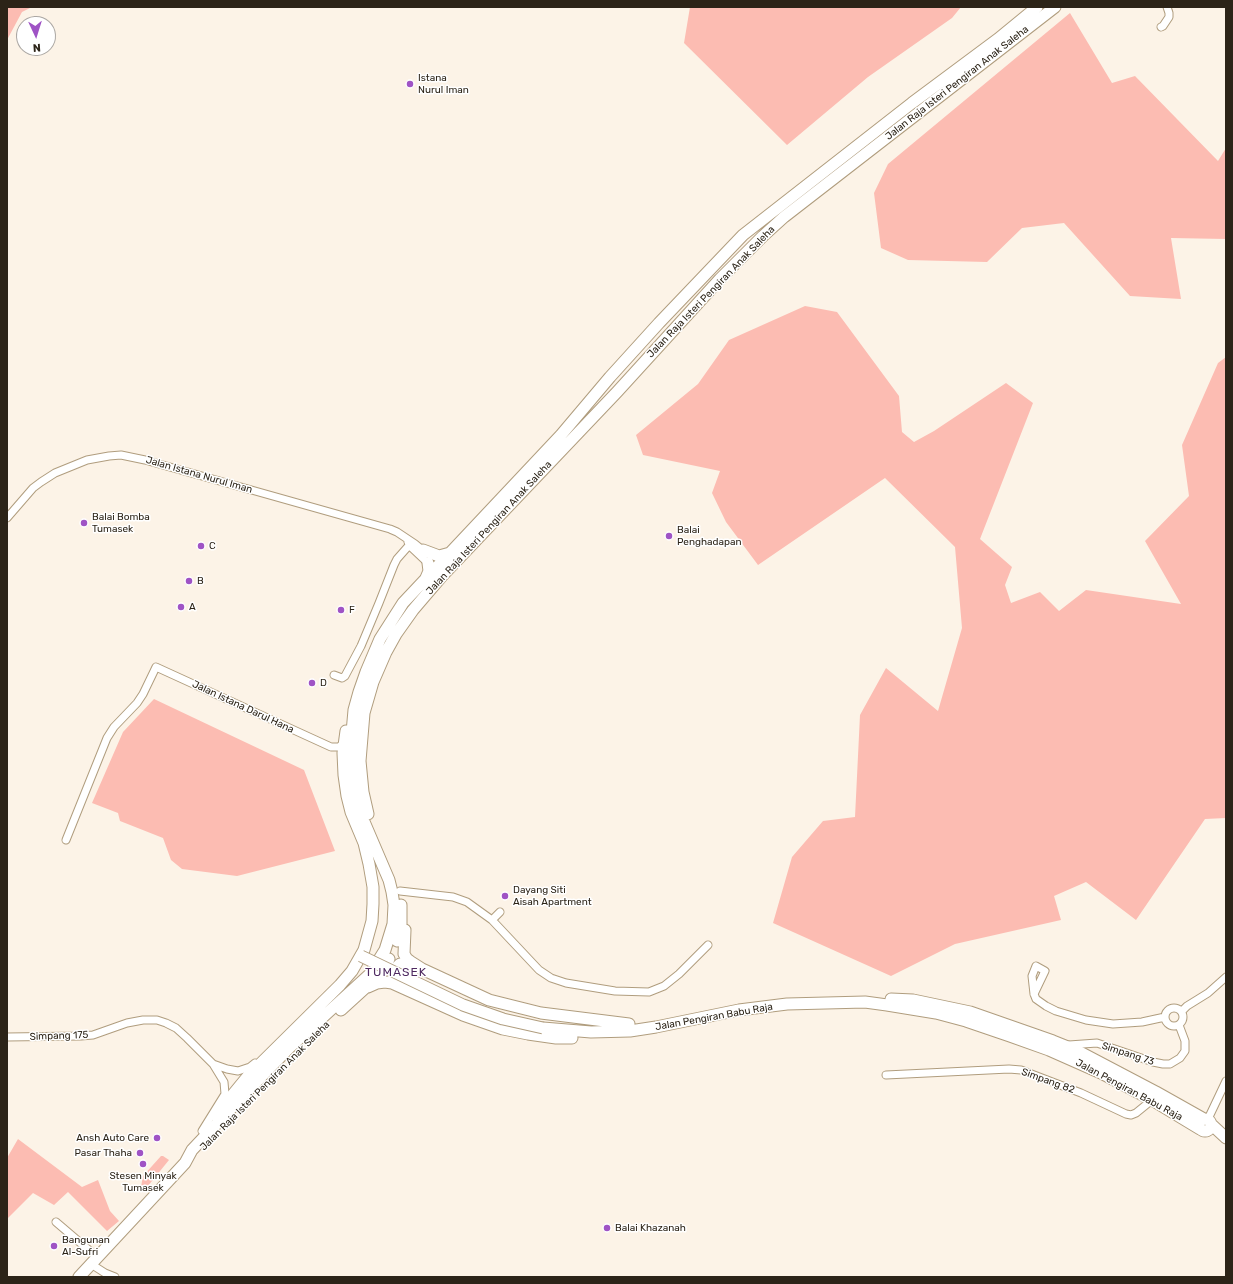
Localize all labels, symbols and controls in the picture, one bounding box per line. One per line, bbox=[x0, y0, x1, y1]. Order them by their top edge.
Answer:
north arrow bbox=[16, 16, 56, 56]
street label: Jalan Raja Isteri Pengiran Anak Saleha bbox=[883, 23, 1031, 143]
text: N bbox=[32, 41, 41, 54]
place label: Istana Nurul Iman bbox=[418, 72, 469, 96]
marker: Istana Nurul Iman bbox=[405, 79, 415, 89]
street label: Jalan Raja Isteri Pengiran Anak Saleha bbox=[645, 224, 777, 360]
street label: Jalan Istana Nurul Iman bbox=[144, 454, 254, 496]
street label: Jalan Raja Isteri Pengiran Anak Saleha bbox=[424, 459, 554, 597]
place label: Balai Bomba Tumasek bbox=[92, 511, 150, 534]
marker: Balai Bomba Tumasek bbox=[79, 518, 89, 528]
place label: Balai Penghadapan bbox=[677, 524, 742, 548]
marker: Balai Penghadapan bbox=[664, 531, 674, 541]
place label: C bbox=[209, 540, 216, 552]
marker: C bbox=[196, 541, 206, 551]
place label: B bbox=[197, 575, 204, 587]
marker: B bbox=[184, 576, 194, 586]
place label: A bbox=[189, 601, 196, 613]
marker: A bbox=[176, 602, 186, 612]
place label: F bbox=[349, 604, 355, 616]
marker: F bbox=[336, 605, 346, 615]
place label: D bbox=[320, 677, 327, 689]
street label: Jalan Istana Darul Hana bbox=[190, 678, 296, 736]
marker: D bbox=[307, 678, 317, 688]
place label: Dayang Siti Aisah Apartment bbox=[513, 884, 592, 908]
marker: Dayang Siti Aisah Apartment bbox=[500, 891, 510, 901]
district label: TUMASEK bbox=[365, 966, 427, 980]
street label: Jalan Pengiran Babu Raja bbox=[654, 1001, 774, 1033]
street label: Jalan Raja Isteri Pengiran Anak Saleha bbox=[198, 1019, 332, 1153]
street label: Simpang 175 bbox=[29, 1029, 89, 1043]
street label: Simpang 73 bbox=[1100, 1040, 1156, 1068]
street label: Jalan Pengiran Babu Raja bbox=[1074, 1057, 1184, 1123]
street label: Simpang 82 bbox=[1020, 1066, 1076, 1096]
place label: Ansh Auto Care bbox=[76, 1132, 149, 1144]
marker: Ansh Auto Care bbox=[152, 1133, 162, 1143]
place label: Pasar Thaha bbox=[74, 1147, 132, 1159]
marker: Pasar Thaha bbox=[135, 1148, 145, 1158]
marker: Stesen Minyak Tumasek bbox=[138, 1159, 148, 1169]
place label: Stesen Minyak Tumasek bbox=[109, 1170, 177, 1194]
place label: Balai Khazanah bbox=[615, 1222, 686, 1234]
marker: Balai Khazanah bbox=[602, 1223, 612, 1233]
place label: Bangunan Al-Sufri bbox=[62, 1234, 110, 1258]
marker: Bangunan Al-Sufri bbox=[49, 1241, 59, 1251]

